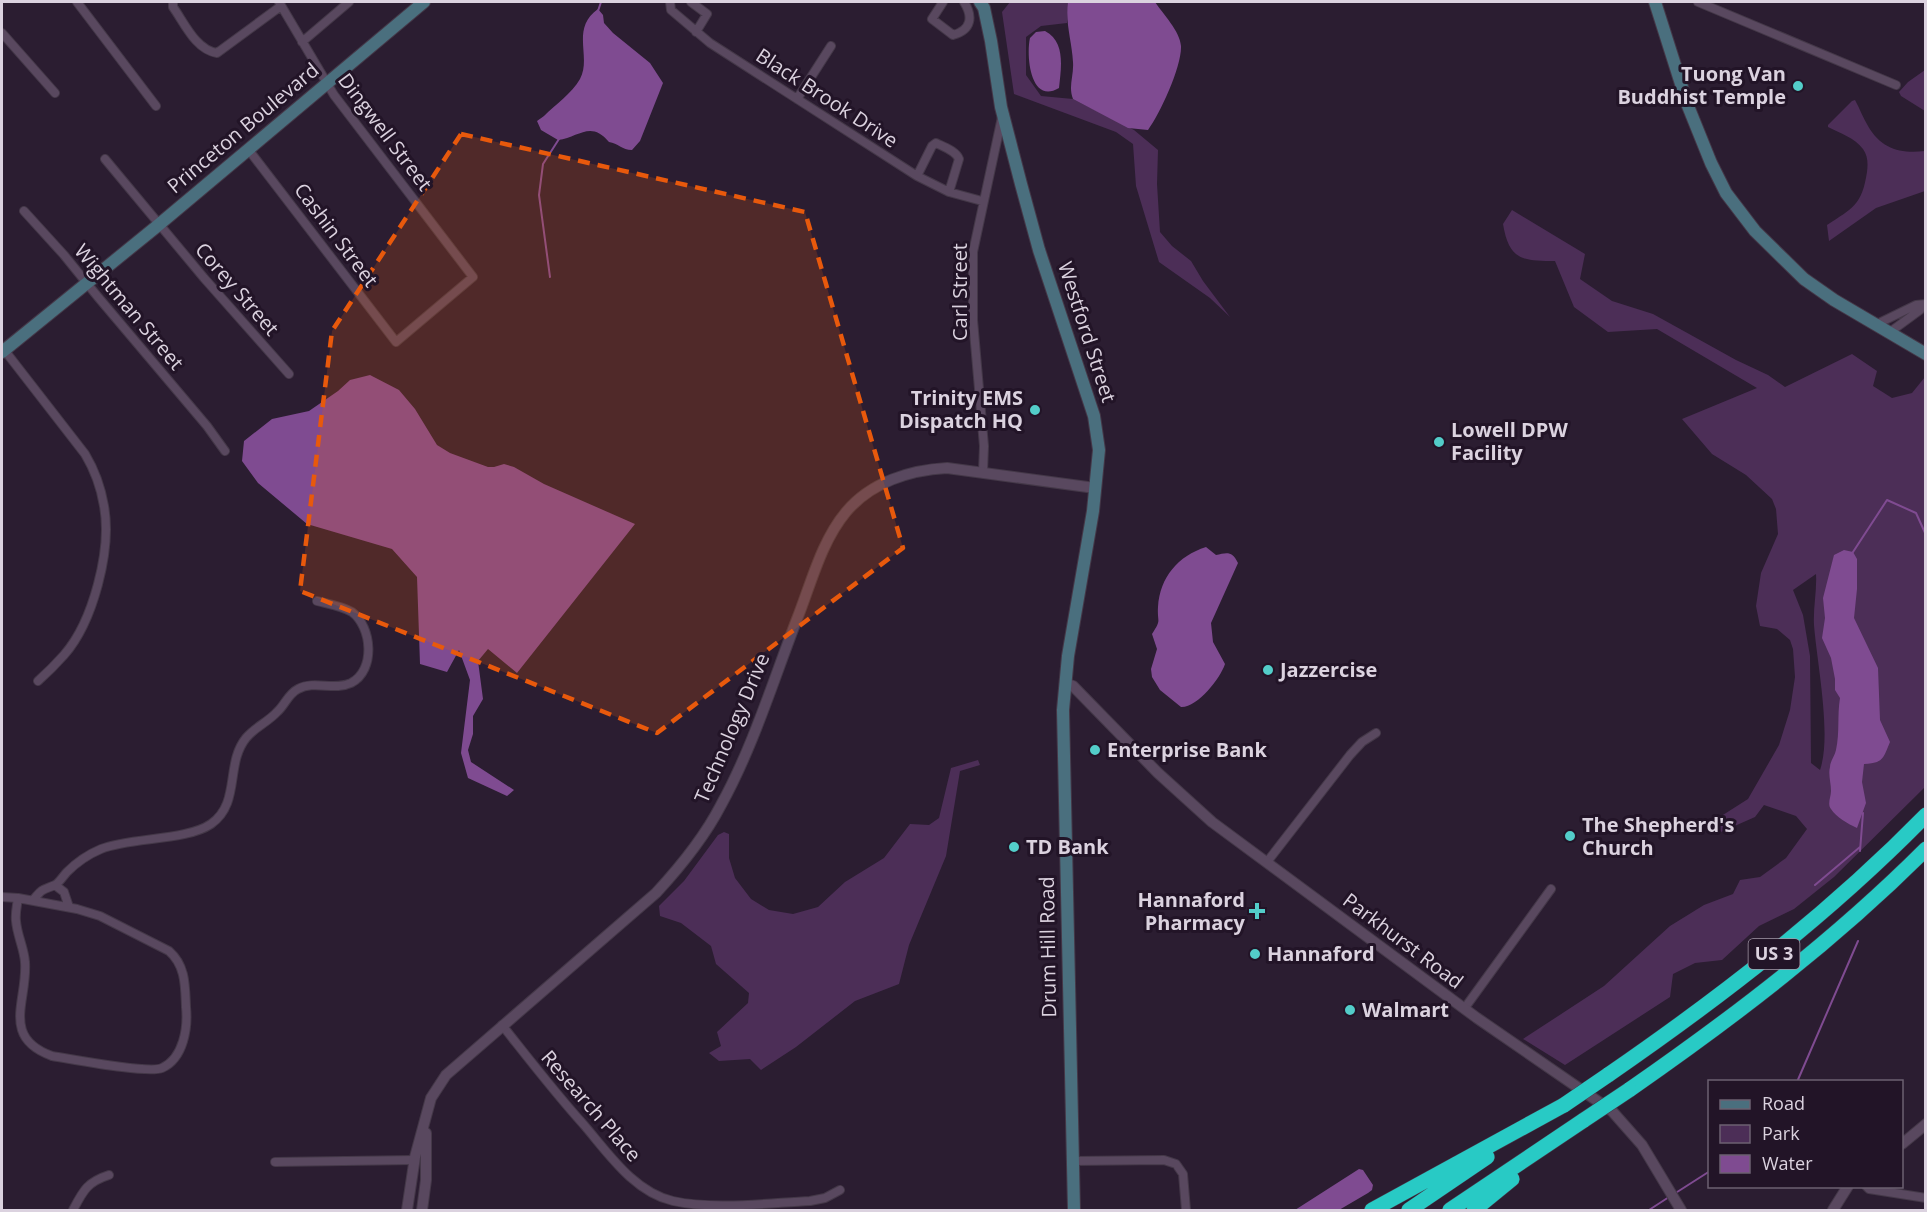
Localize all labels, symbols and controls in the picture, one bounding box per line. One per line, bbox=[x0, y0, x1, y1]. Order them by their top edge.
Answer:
street label: Black Brook Drive bbox=[751, 42, 903, 154]
street label: Princeton Boulevard bbox=[161, 56, 324, 199]
place label: Tuong Van Buddhist Temple bbox=[1617, 60, 1786, 110]
street label: Dingwell Street bbox=[332, 67, 438, 196]
marker: Tuong Van Buddhist Temple bbox=[1791, 79, 1805, 93]
street label: Cashin Street bbox=[288, 177, 384, 292]
street label: Corey Street bbox=[189, 236, 285, 341]
street label: Wightman Street bbox=[69, 238, 190, 375]
street label: Carl Street bbox=[946, 243, 973, 341]
street label: Westford Street bbox=[1052, 258, 1123, 406]
place label: Trinity EMS Dispatch HQ bbox=[899, 384, 1023, 434]
marker: Trinity EMS Dispatch HQ bbox=[1028, 403, 1042, 417]
place label: Lowell DPW Facility bbox=[1451, 416, 1568, 466]
marker: Lowell DPW Facility bbox=[1432, 435, 1446, 449]
street label: Technology Drive bbox=[688, 649, 775, 807]
place label: Jazzercise bbox=[1278, 656, 1377, 683]
marker: Jazzercise bbox=[1261, 663, 1275, 677]
place label: Enterprise Bank bbox=[1107, 736, 1267, 763]
marker: Enterprise Bank bbox=[1088, 743, 1102, 757]
place label: The Shepherd's Church bbox=[1582, 811, 1734, 861]
marker: The Shepherd's Church bbox=[1563, 829, 1577, 843]
place label: TD Bank bbox=[1026, 833, 1109, 860]
marker: TD Bank bbox=[1007, 840, 1021, 854]
street label: Drum Hill Road bbox=[1033, 876, 1062, 1018]
place label: Hannaford Pharmacy bbox=[1137, 886, 1246, 936]
street label: Parkhurst Road bbox=[1338, 886, 1469, 995]
marker: Hannaford Pharmacy bbox=[1250, 904, 1264, 918]
road number: US 3 bbox=[1748, 939, 1800, 969]
place label: Hannaford bbox=[1267, 940, 1375, 967]
marker: Hannaford bbox=[1248, 947, 1262, 961]
place label: Walmart bbox=[1362, 996, 1449, 1023]
marker: Walmart bbox=[1343, 1003, 1357, 1017]
street label: Research Place bbox=[535, 1044, 647, 1167]
legend bbox=[1708, 1080, 1903, 1188]
text: Road bbox=[1762, 1091, 1805, 1115]
text: Park bbox=[1762, 1121, 1800, 1145]
text: Water bbox=[1762, 1151, 1813, 1175]

